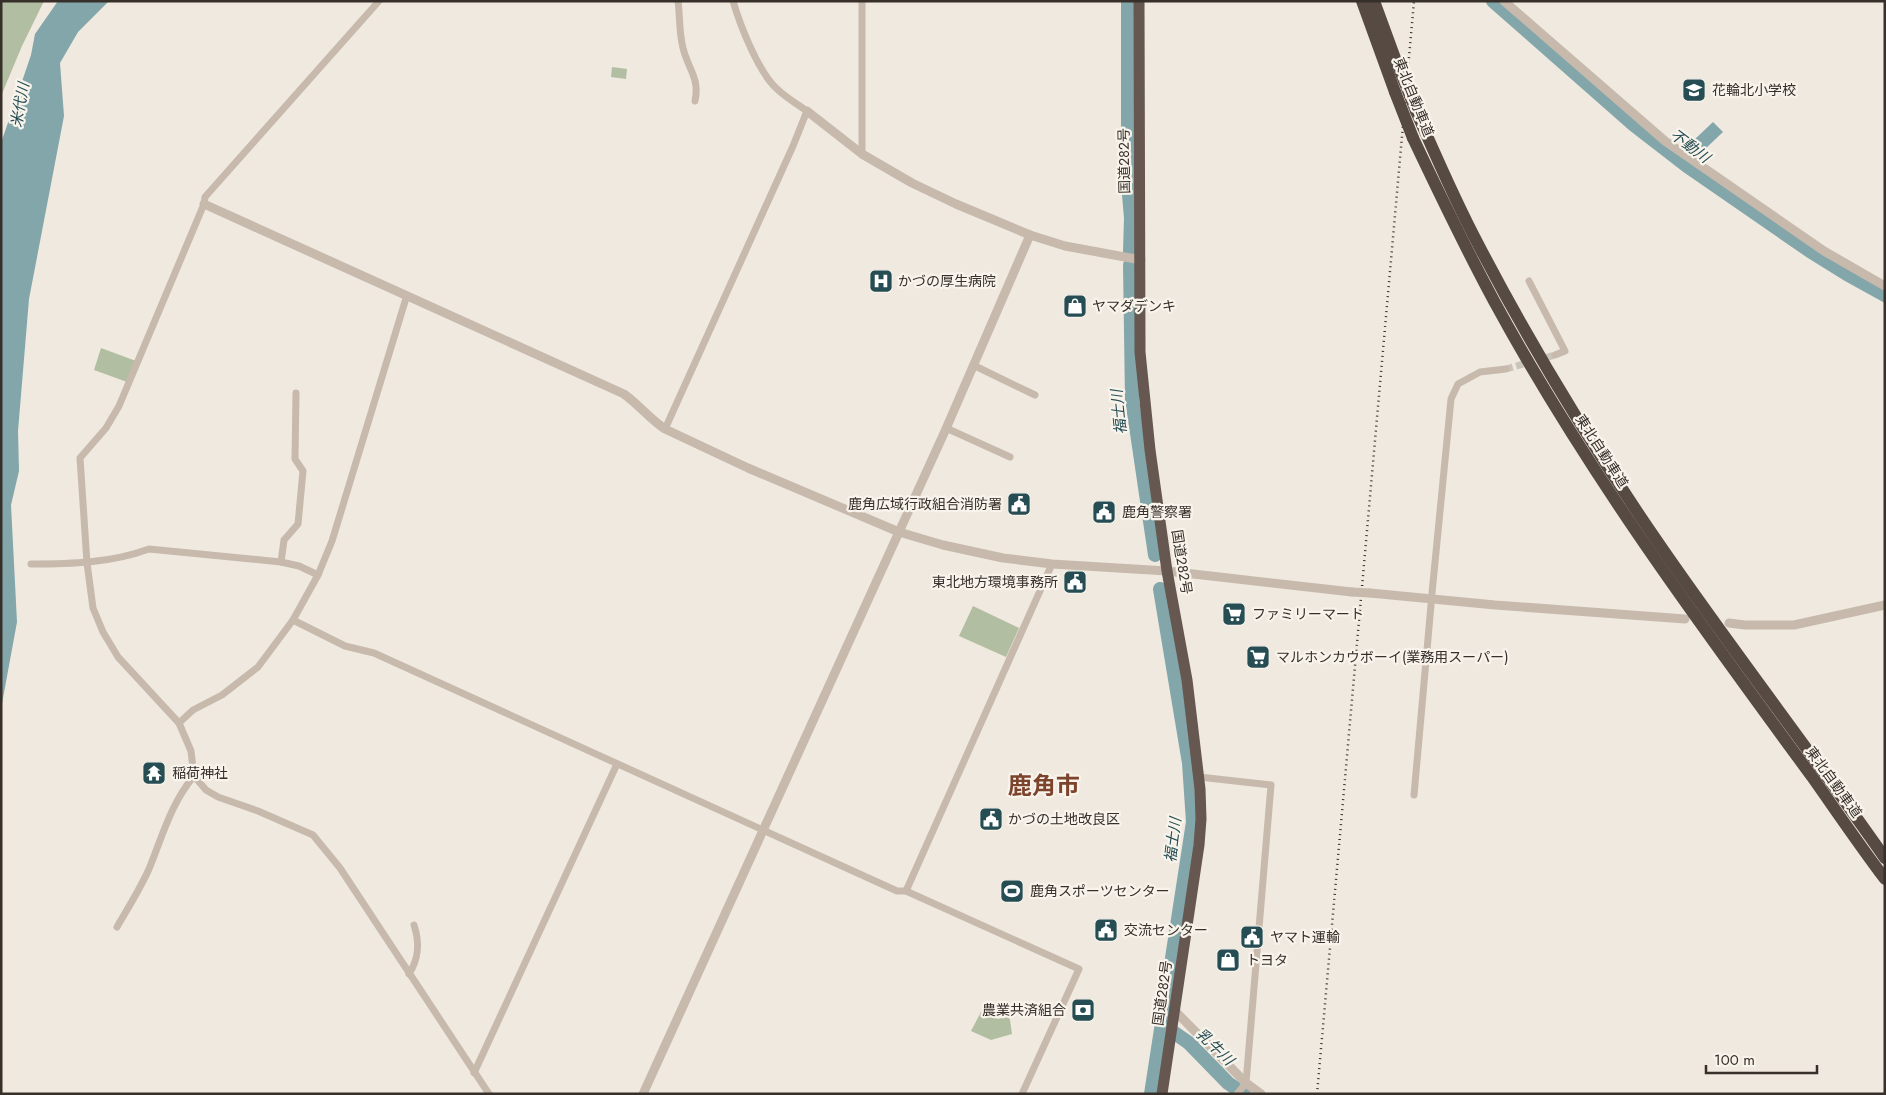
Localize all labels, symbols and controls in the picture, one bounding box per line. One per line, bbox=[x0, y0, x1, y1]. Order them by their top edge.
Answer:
street label: 東北自動車道 bbox=[1389, 54, 1439, 140]
school or university icon: 花輪北小学校 bbox=[1681, 77, 1707, 103]
water label: 米代川 bbox=[5, 79, 35, 129]
place label: 花輪北小学校 bbox=[1712, 80, 1796, 100]
water label: 不動川 bbox=[1665, 124, 1716, 170]
street label: 国道282号 bbox=[1113, 128, 1135, 194]
hospital icon: かづの厚生病院 bbox=[868, 268, 894, 294]
place label: かづの厚生病院 bbox=[898, 271, 996, 291]
shop icon: ヤマダデンキ bbox=[1062, 293, 1088, 319]
place label: ヤマダデンキ bbox=[1092, 296, 1176, 316]
water label: 福士川 bbox=[1106, 386, 1132, 436]
street label: 東北自動車道 bbox=[1571, 410, 1633, 492]
public building icon: 鹿角広域行政組合消防署 bbox=[1006, 491, 1032, 517]
place label: 鹿角広域行政組合消防署 bbox=[848, 494, 1002, 514]
public building icon: 鹿角警察署 bbox=[1091, 499, 1117, 525]
place label: 鹿角警察署 bbox=[1122, 502, 1192, 522]
street label: 国道282号 bbox=[1167, 528, 1197, 596]
public building icon: 東北地方環境事務所 bbox=[1062, 569, 1088, 595]
place label: 東北地方環境事務所 bbox=[932, 572, 1058, 592]
supermarket icon: ファミリーマート bbox=[1221, 601, 1247, 627]
place label: ファミリーマート bbox=[1252, 604, 1364, 624]
supermarket icon: マルホンカウボーイ(業務用スーパー) bbox=[1245, 644, 1271, 670]
place label: マルホンカウボーイ(業務用スーパー) bbox=[1276, 647, 1509, 667]
street label: 東北自動車道 bbox=[1801, 742, 1867, 822]
temple icon: 稲荷神社 bbox=[141, 760, 167, 786]
place label: 稲荷神社 bbox=[172, 763, 228, 783]
district label: 鹿角市 bbox=[1008, 768, 1080, 803]
public building icon: かづの土地改良区 bbox=[978, 806, 1004, 832]
place label: かづの土地改良区 bbox=[1008, 809, 1120, 829]
water label: 福士川 bbox=[1159, 814, 1187, 864]
sports icon: 鹿角スポーツセンター bbox=[999, 878, 1025, 904]
place label: 鹿角スポーツセンター bbox=[1030, 881, 1170, 901]
public building icon: 交流センター bbox=[1093, 917, 1119, 943]
place label: 交流センター bbox=[1124, 920, 1208, 940]
public building icon: ヤマト運輸 bbox=[1239, 924, 1265, 950]
place label: ヤマト運輸 bbox=[1270, 927, 1340, 947]
shop icon: トヨタ bbox=[1215, 947, 1241, 973]
place label: トヨタ bbox=[1246, 950, 1288, 970]
street label: 国道282号 bbox=[1148, 959, 1176, 1027]
bank icon: 農業共済組合 bbox=[1070, 997, 1096, 1023]
place label: 農業共済組合 bbox=[982, 1000, 1066, 1020]
water label: 乳牛川 bbox=[1191, 1023, 1240, 1072]
scale bar bbox=[1706, 1042, 1817, 1074]
text: 100 m bbox=[1714, 1049, 1755, 1071]

